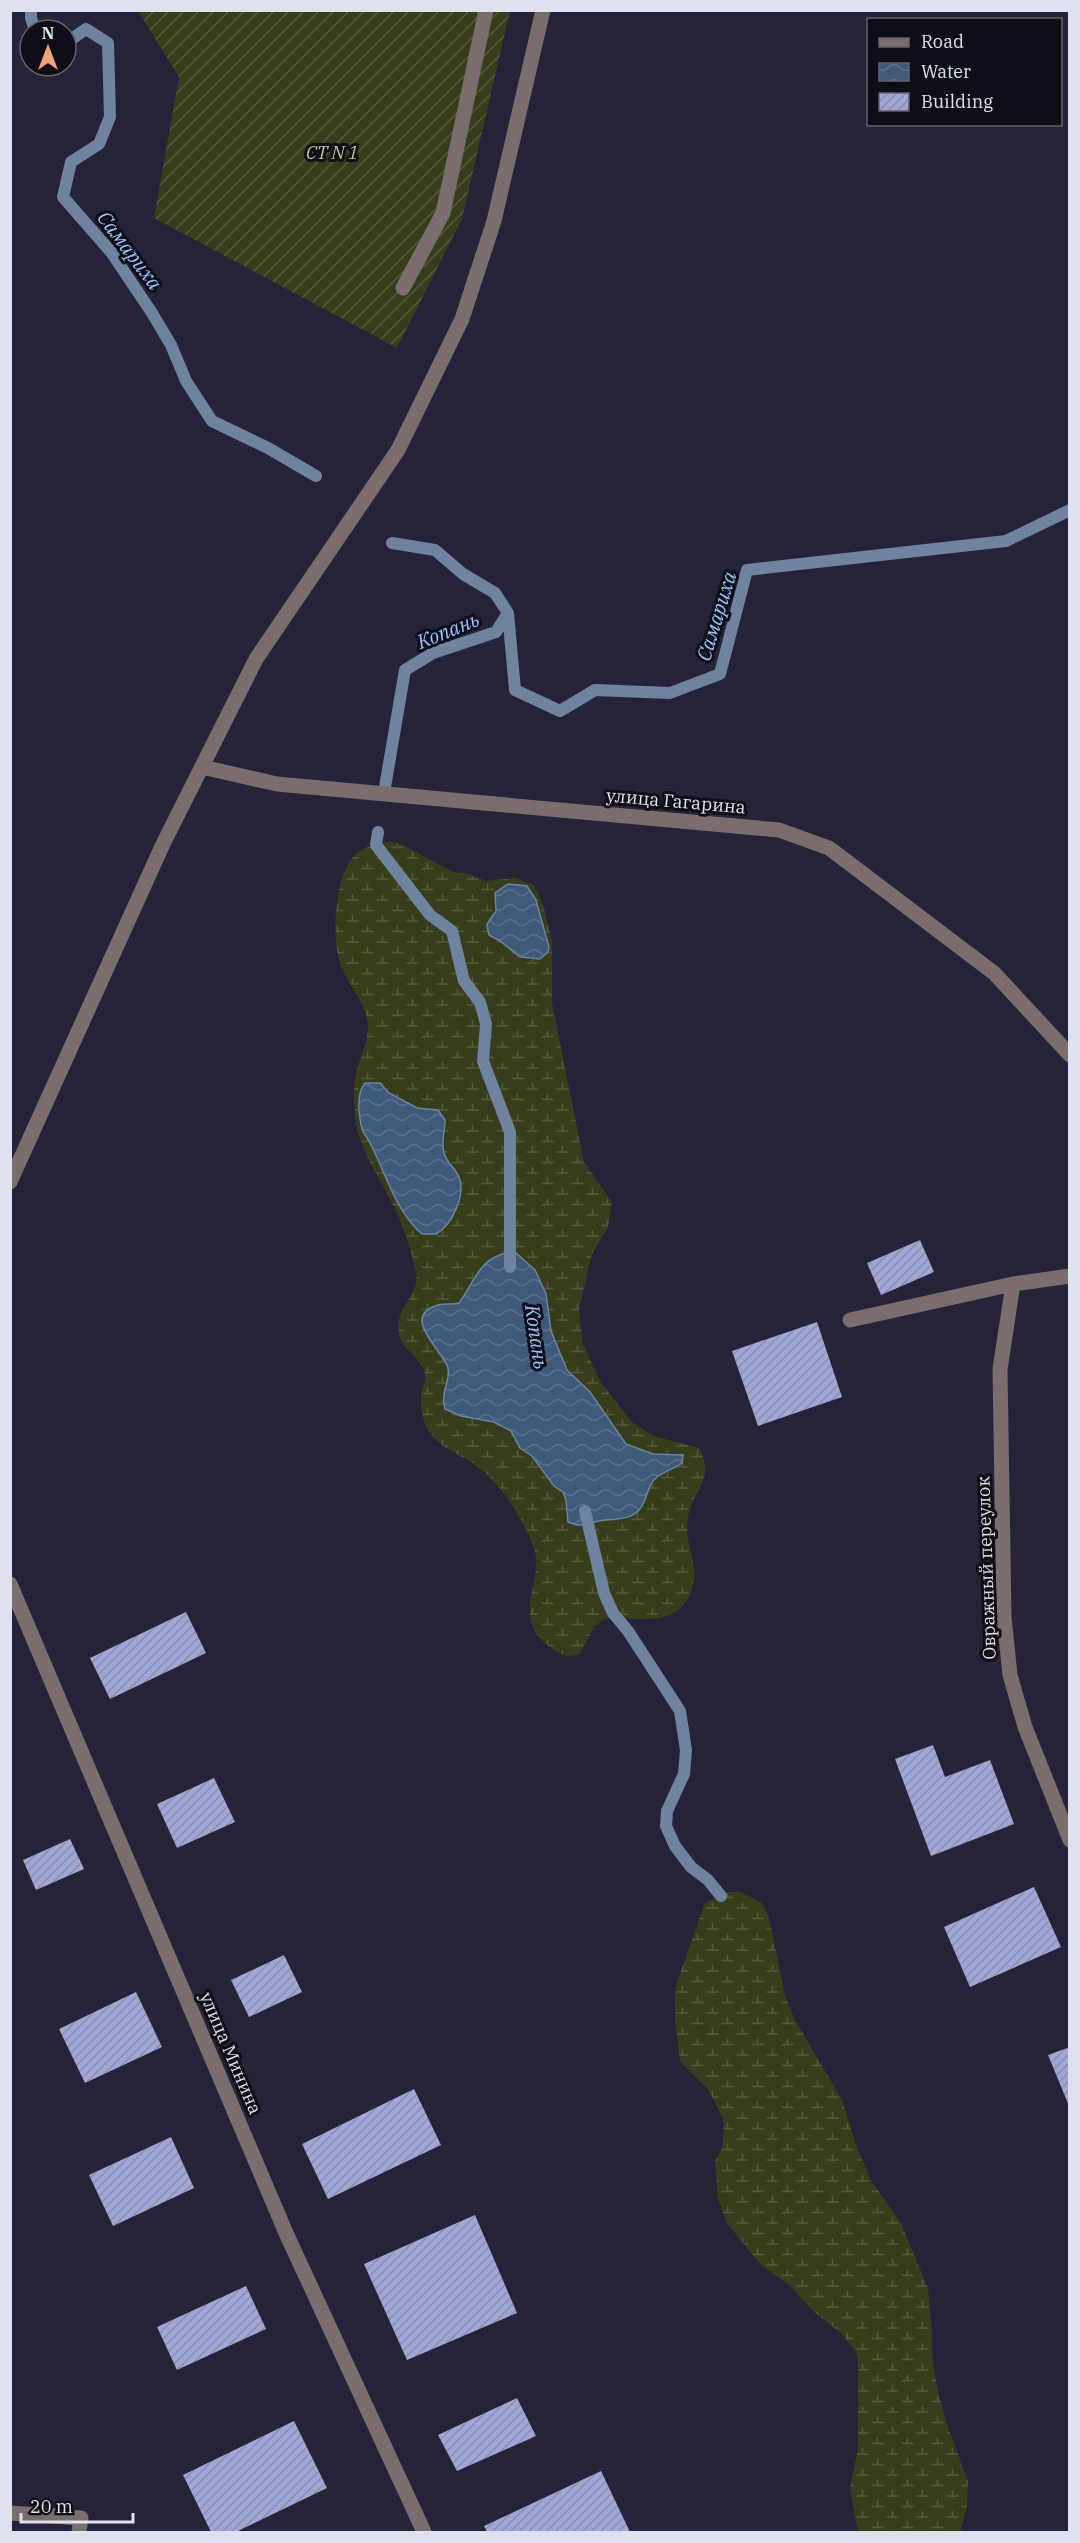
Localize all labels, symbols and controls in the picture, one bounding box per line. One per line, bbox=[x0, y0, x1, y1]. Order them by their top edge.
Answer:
north arrow bbox=[18, 18, 78, 78]
legend bbox=[867, 18, 1062, 126]
text: N bbox=[42, 23, 54, 43]
text: Road bbox=[921, 30, 964, 53]
text: Water bbox=[921, 60, 971, 83]
text: Building bbox=[921, 90, 993, 113]
park label: СТ N 1 bbox=[306, 141, 358, 164]
water label: Самариха bbox=[91, 205, 169, 295]
water label: Самариха bbox=[690, 568, 742, 664]
water label: Копань bbox=[412, 605, 483, 655]
street label: улица Гагарина bbox=[605, 783, 747, 819]
water label: Копань bbox=[519, 1302, 555, 1371]
street label: Овражный переулок bbox=[971, 1475, 1001, 1660]
street label: улица Минина bbox=[195, 1988, 267, 2118]
scale bar bbox=[21, 2486, 134, 2524]
text: 20 m bbox=[30, 2495, 73, 2518]

